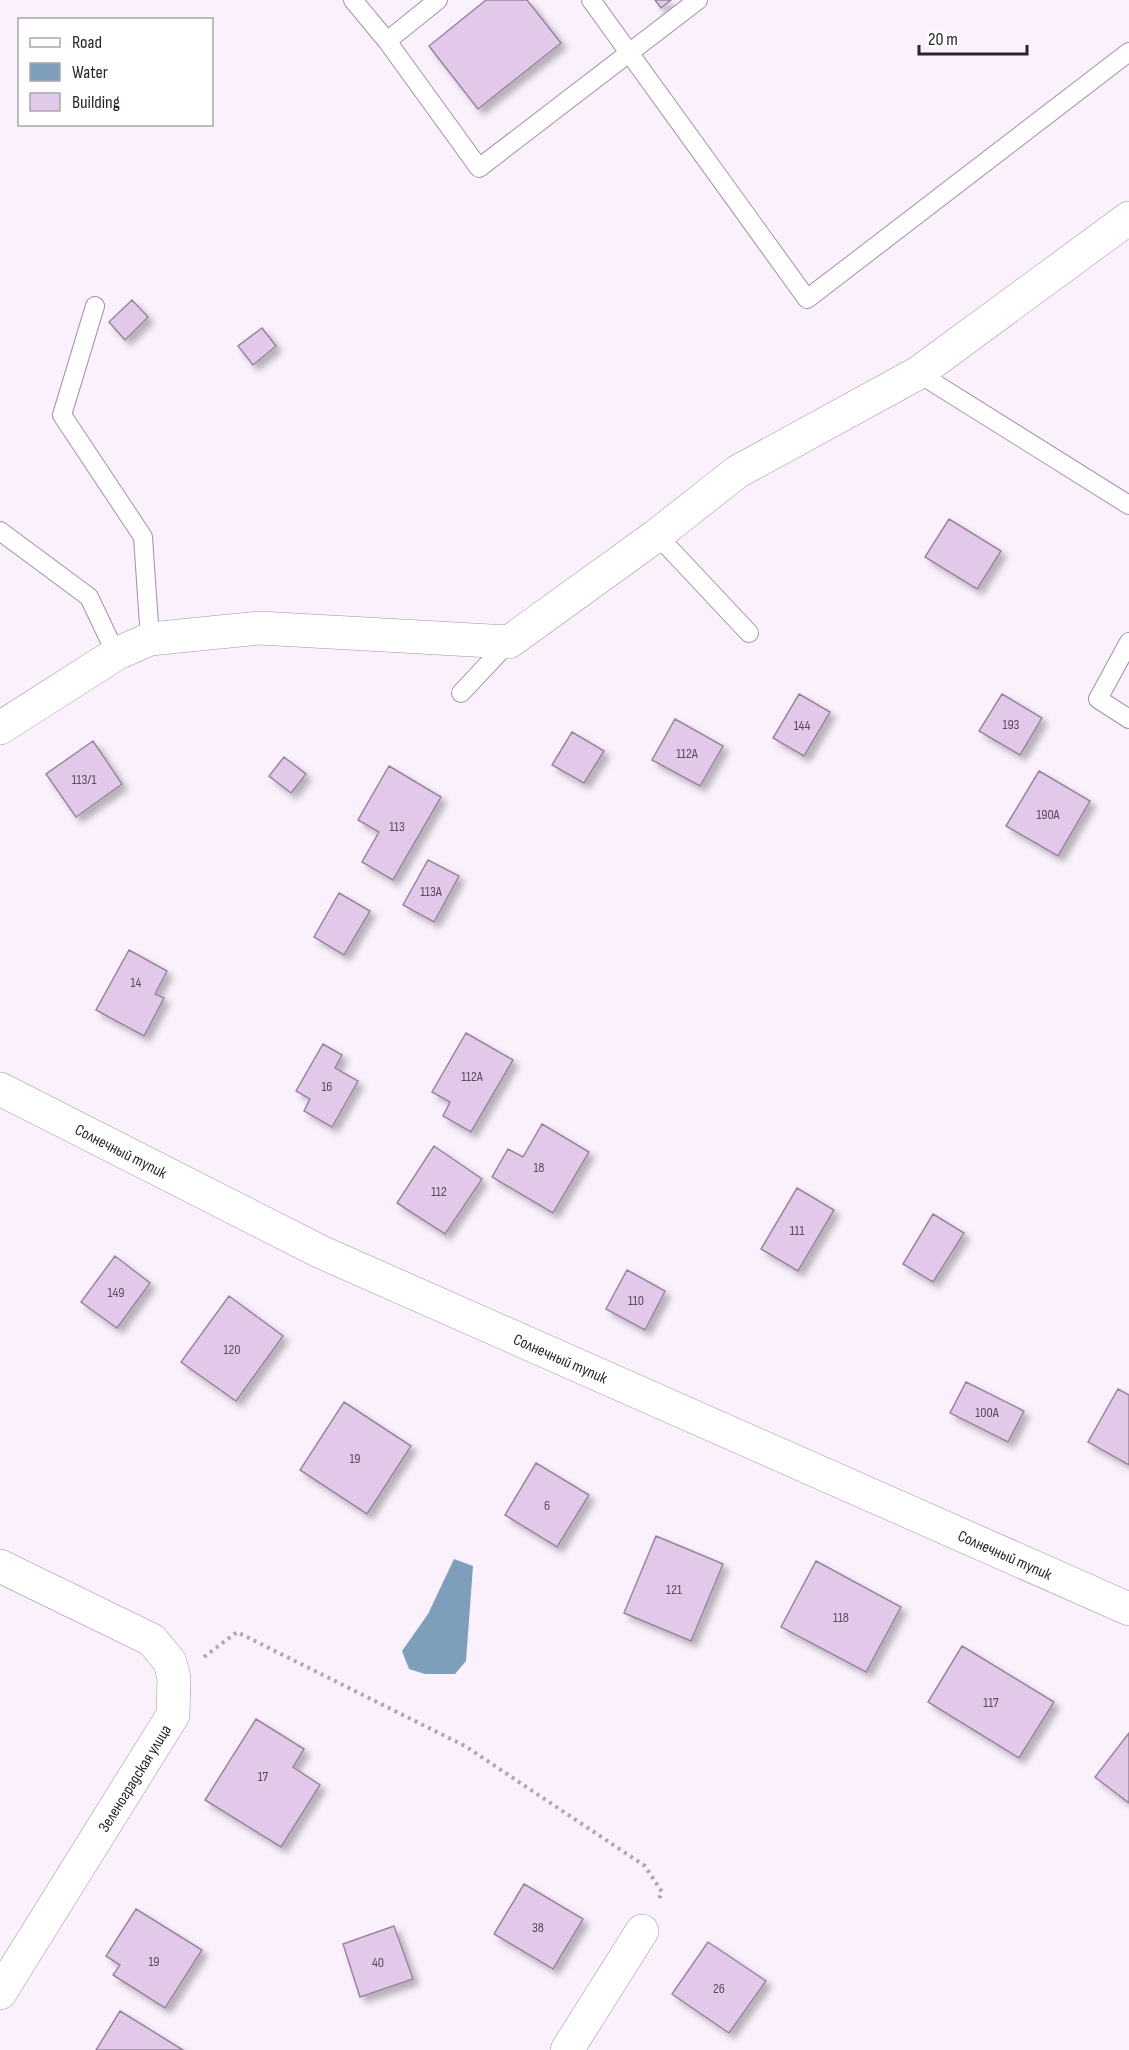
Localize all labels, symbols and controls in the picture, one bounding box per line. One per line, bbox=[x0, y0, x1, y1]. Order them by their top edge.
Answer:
legend bbox=[18, 18, 213, 126]
scale bar bbox=[919, 18, 1027, 56]
text: 20 m bbox=[928, 29, 958, 50]
text: Road bbox=[72, 32, 102, 53]
text: Water bbox=[72, 62, 108, 83]
text: Building bbox=[72, 92, 120, 113]
house number: 193 bbox=[1003, 716, 1020, 733]
house number: 144 bbox=[794, 717, 810, 734]
house number: 112А bbox=[676, 745, 699, 762]
house number: 113/1 bbox=[72, 771, 96, 788]
house number: 190А bbox=[1036, 806, 1061, 823]
house number: 113 bbox=[389, 818, 405, 835]
house number: 113А bbox=[420, 883, 443, 900]
house number: 14 bbox=[131, 974, 142, 991]
house number: 112А bbox=[461, 1068, 484, 1085]
house number: 16 bbox=[321, 1078, 333, 1095]
street label: Солнечный тупик bbox=[71, 1121, 171, 1184]
house number: 18 bbox=[533, 1159, 545, 1176]
house number: 112 bbox=[431, 1183, 447, 1200]
house number: 111 bbox=[790, 1222, 804, 1239]
house number: 149 bbox=[108, 1284, 124, 1301]
house number: 110 bbox=[628, 1292, 644, 1309]
street label: Солнечный тупик bbox=[510, 1330, 611, 1389]
house number: 120 bbox=[223, 1341, 241, 1358]
house number: 100А bbox=[975, 1404, 1000, 1421]
house number: 19 bbox=[349, 1450, 361, 1467]
house number: 6 bbox=[544, 1497, 550, 1514]
street label: Солнечный тупик bbox=[955, 1527, 1055, 1585]
house number: 121 bbox=[666, 1581, 682, 1598]
house number: 118 bbox=[833, 1609, 849, 1626]
house number: 117 bbox=[983, 1694, 999, 1711]
street label: Зеленоградская улица bbox=[95, 1722, 176, 1836]
house number: 17 bbox=[258, 1768, 269, 1785]
house number: 38 bbox=[532, 1919, 544, 1936]
house number: 19 bbox=[148, 1953, 160, 1970]
house number: 40 bbox=[372, 1954, 384, 1971]
house number: 26 bbox=[713, 1980, 725, 1997]

